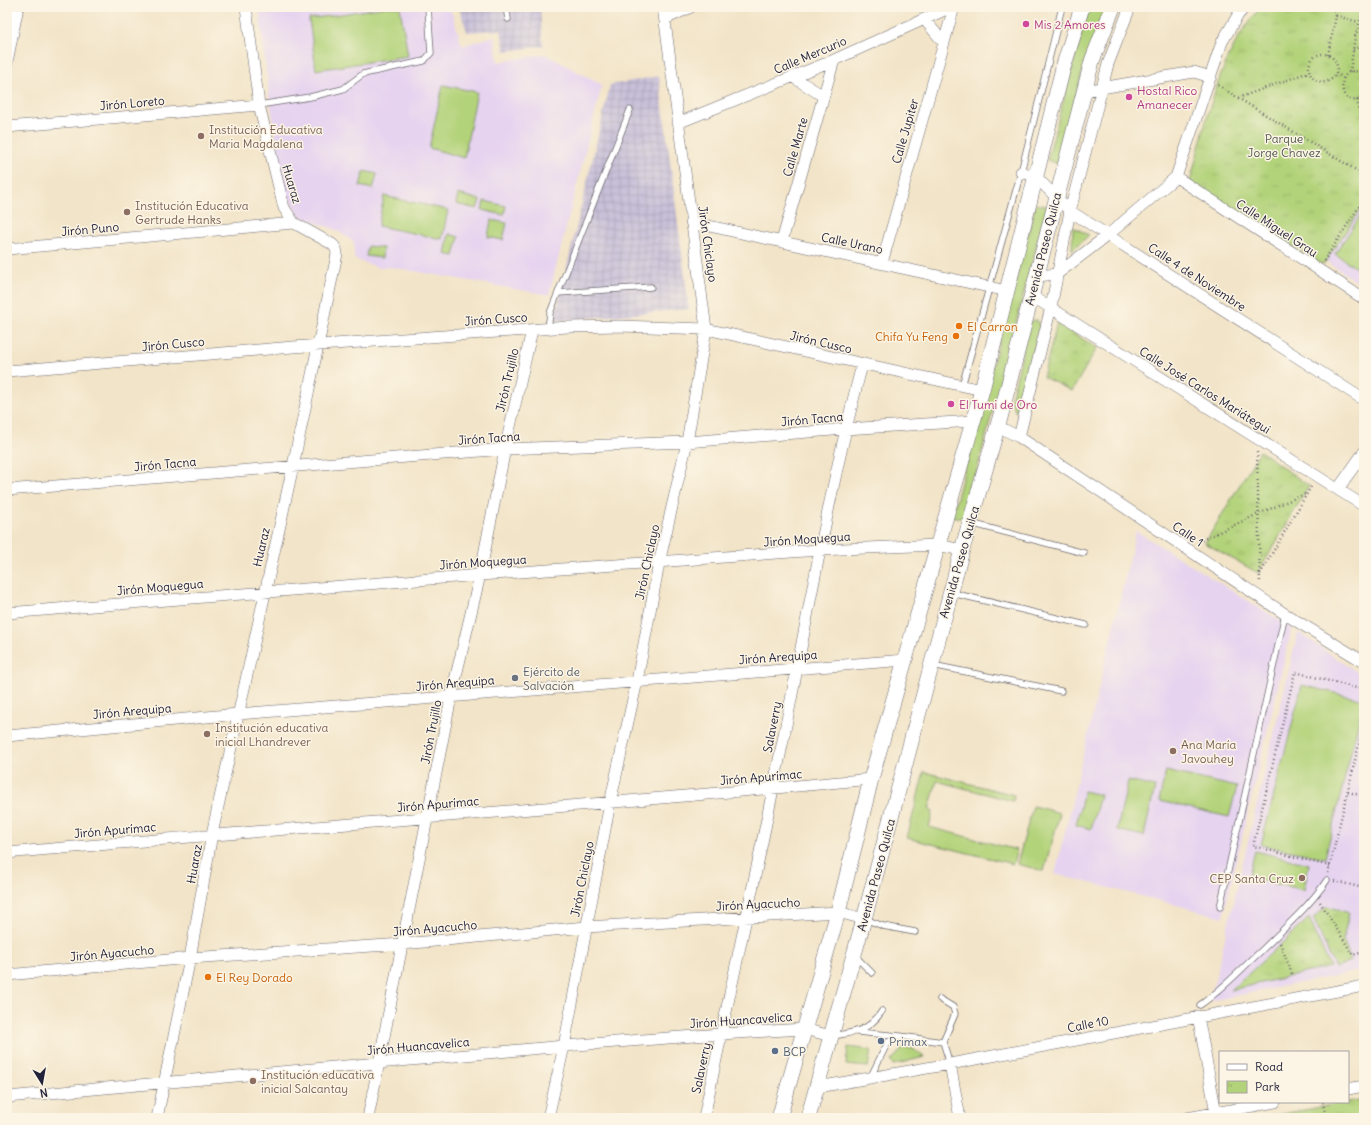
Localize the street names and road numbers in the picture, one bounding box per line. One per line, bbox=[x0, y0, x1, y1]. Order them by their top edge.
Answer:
street label: Calle Mercurio bbox=[771, 33, 849, 77]
street label: Jirón Loreto bbox=[99, 93, 165, 113]
street label: Calle Jupiter bbox=[889, 97, 922, 165]
street label: Calle Marte bbox=[779, 116, 811, 178]
street label: Huaraz bbox=[279, 163, 305, 205]
street label: Avenida Paseo Quilca bbox=[1022, 191, 1064, 307]
street label: Calle Miguel Grau bbox=[1233, 196, 1321, 260]
street label: Jirón Chiclayo bbox=[695, 205, 721, 283]
street label: Jirón Puno bbox=[60, 219, 120, 239]
street label: Calle Urano bbox=[820, 229, 884, 257]
street label: Calle 4 de Noviembre bbox=[1145, 240, 1249, 314]
street label: Jirón Cusco bbox=[464, 309, 528, 329]
street label: Jirón Cusco bbox=[789, 328, 854, 356]
street label: Jirón Cusco bbox=[141, 334, 205, 354]
street label: Calle José Carlos Mariátegui bbox=[1137, 343, 1273, 437]
street label: Jirón Trujillo bbox=[492, 346, 522, 413]
street label: Jirón Tacna bbox=[780, 409, 844, 429]
street label: Jirón Tacna bbox=[457, 428, 521, 448]
street label: Jirón Tacna bbox=[133, 454, 197, 474]
street label: Avenida Paseo Quilca bbox=[936, 504, 982, 620]
street label: Calle 1 bbox=[1170, 518, 1206, 550]
street label: Jirón Chiclayo bbox=[632, 523, 662, 601]
street label: Huaraz bbox=[249, 526, 273, 568]
street label: Jirón Moquegua bbox=[763, 528, 851, 550]
street label: Jirón Moquegua bbox=[439, 551, 527, 573]
street label: Jirón Moquegua bbox=[116, 576, 204, 598]
street label: Jirón Arequipa bbox=[738, 647, 818, 667]
street label: Jirón Arequipa bbox=[415, 672, 495, 694]
street label: Jirón Trujillo bbox=[417, 698, 445, 765]
street label: Jirón Arequipa bbox=[92, 700, 172, 722]
street label: Salaverry bbox=[760, 700, 784, 754]
street label: Jirón Apurímac bbox=[719, 766, 803, 788]
street label: Jirón Apurímac bbox=[396, 793, 480, 815]
street label: Avenida Paseo Quilca bbox=[854, 817, 898, 933]
street label: Jirón Apurímac bbox=[73, 819, 157, 841]
street label: Jirón Chiclayo bbox=[567, 840, 597, 918]
street label: Huaraz bbox=[183, 843, 205, 885]
street label: Jirón Ayacucho bbox=[715, 894, 801, 914]
street label: Jirón Ayacucho bbox=[392, 917, 478, 939]
street label: Jirón Ayacucho bbox=[69, 942, 155, 964]
street label: Jirón Huancavelica bbox=[689, 1009, 793, 1031]
street label: Calle 10 bbox=[1066, 1013, 1110, 1035]
street label: Jirón Huancavelica bbox=[366, 1034, 470, 1058]
street label: Salaverry bbox=[688, 1041, 714, 1095]

